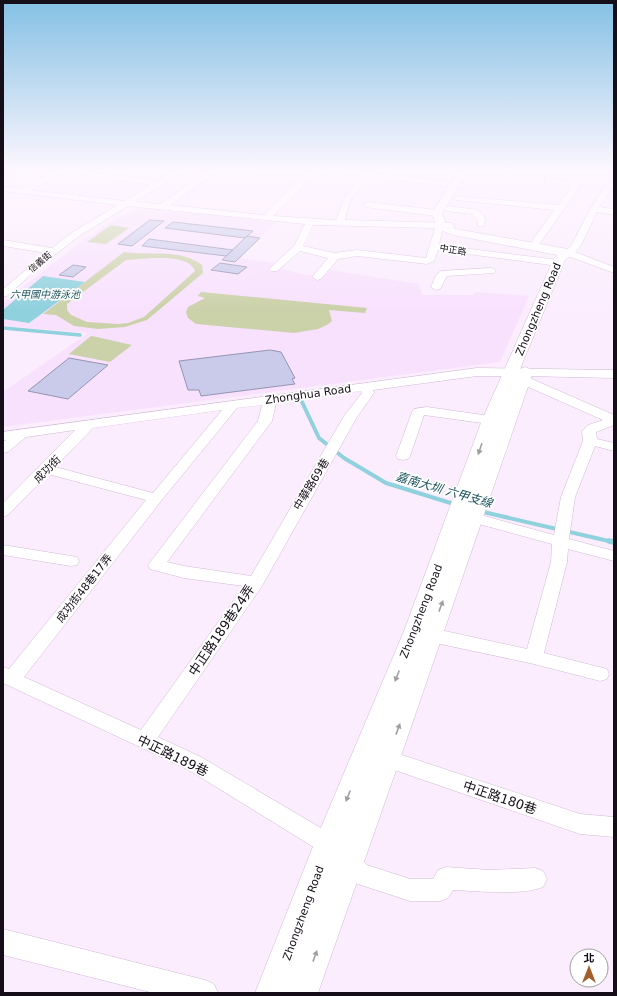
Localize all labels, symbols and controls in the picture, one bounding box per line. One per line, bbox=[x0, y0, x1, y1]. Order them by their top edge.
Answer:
street label: 中正路 bbox=[439, 243, 467, 257]
street label: 信義街 bbox=[26, 249, 54, 275]
street label: Zhongzheng Road bbox=[513, 261, 564, 358]
water label: 六甲國中游泳池 bbox=[10, 289, 81, 300]
street label: Zhonghua Road bbox=[264, 382, 352, 407]
one-way arrow bbox=[477, 443, 483, 455]
street label: 成功街 bbox=[31, 453, 64, 486]
street label: 中華路69巷 bbox=[291, 456, 332, 512]
water label: 嘉南大圳 六甲支線 bbox=[394, 470, 496, 511]
street label: 成功街48巷17弄 bbox=[54, 552, 115, 625]
street label: Zhongzheng Road bbox=[398, 562, 445, 660]
street label: 中正路189巷24弄 bbox=[185, 582, 257, 679]
one-way arrow bbox=[438, 600, 444, 612]
one-way arrow bbox=[393, 670, 399, 682]
one-way arrow bbox=[395, 723, 401, 735]
street label: 中正路189巷 bbox=[135, 732, 211, 779]
street label: 中正路180巷 bbox=[461, 778, 539, 817]
one-way arrow bbox=[344, 790, 350, 802]
street label: Zhongzheng Road bbox=[280, 864, 327, 962]
north arrow bbox=[569, 948, 609, 988]
one-way arrow bbox=[312, 950, 318, 962]
text: 北 bbox=[584, 952, 595, 965]

